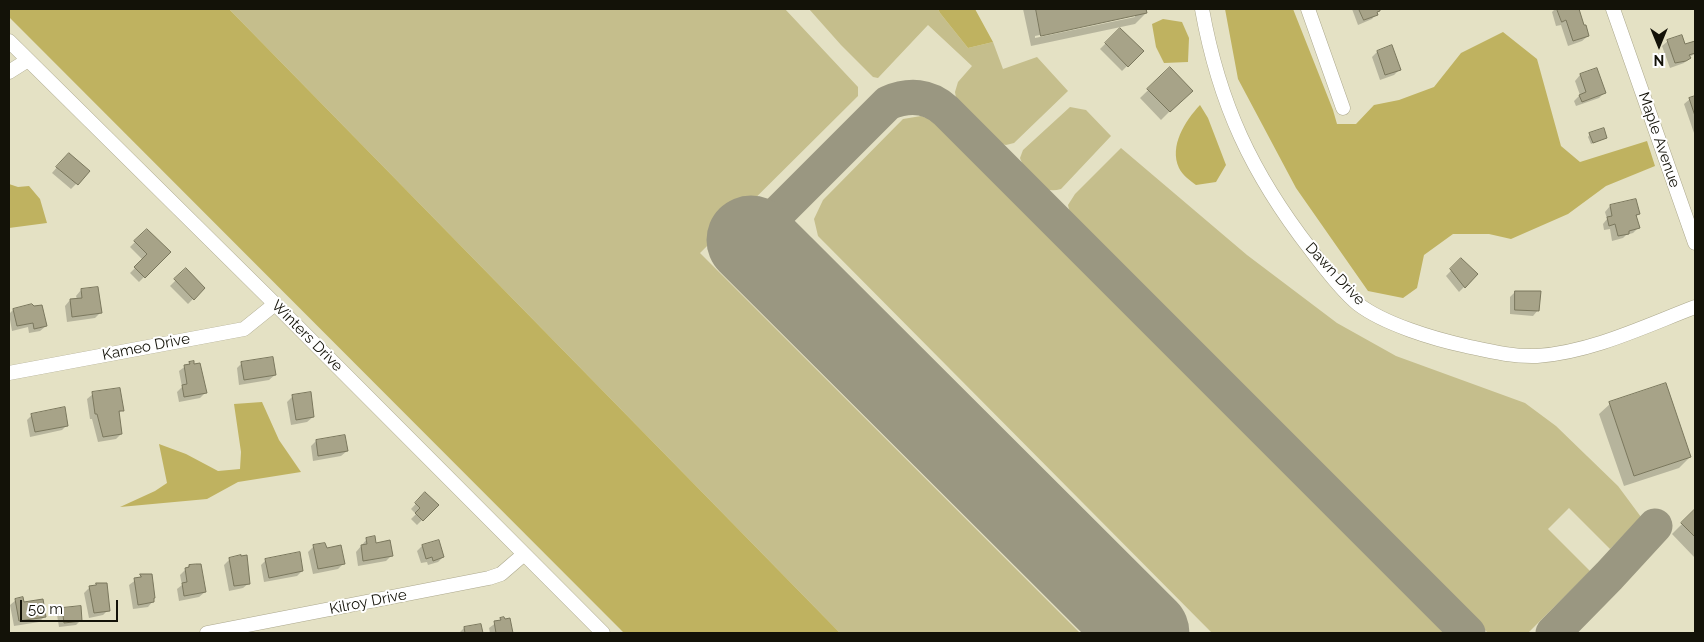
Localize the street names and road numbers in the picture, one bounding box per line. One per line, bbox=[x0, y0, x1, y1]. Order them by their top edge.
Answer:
street label: Maple Avenue bbox=[1634, 90, 1684, 190]
street label: Dawn Drive bbox=[1301, 239, 1369, 309]
street label: Winters Drive bbox=[268, 297, 346, 375]
street label: Kameo Drive bbox=[101, 330, 191, 364]
street label: Kilroy Drive bbox=[328, 586, 408, 618]

